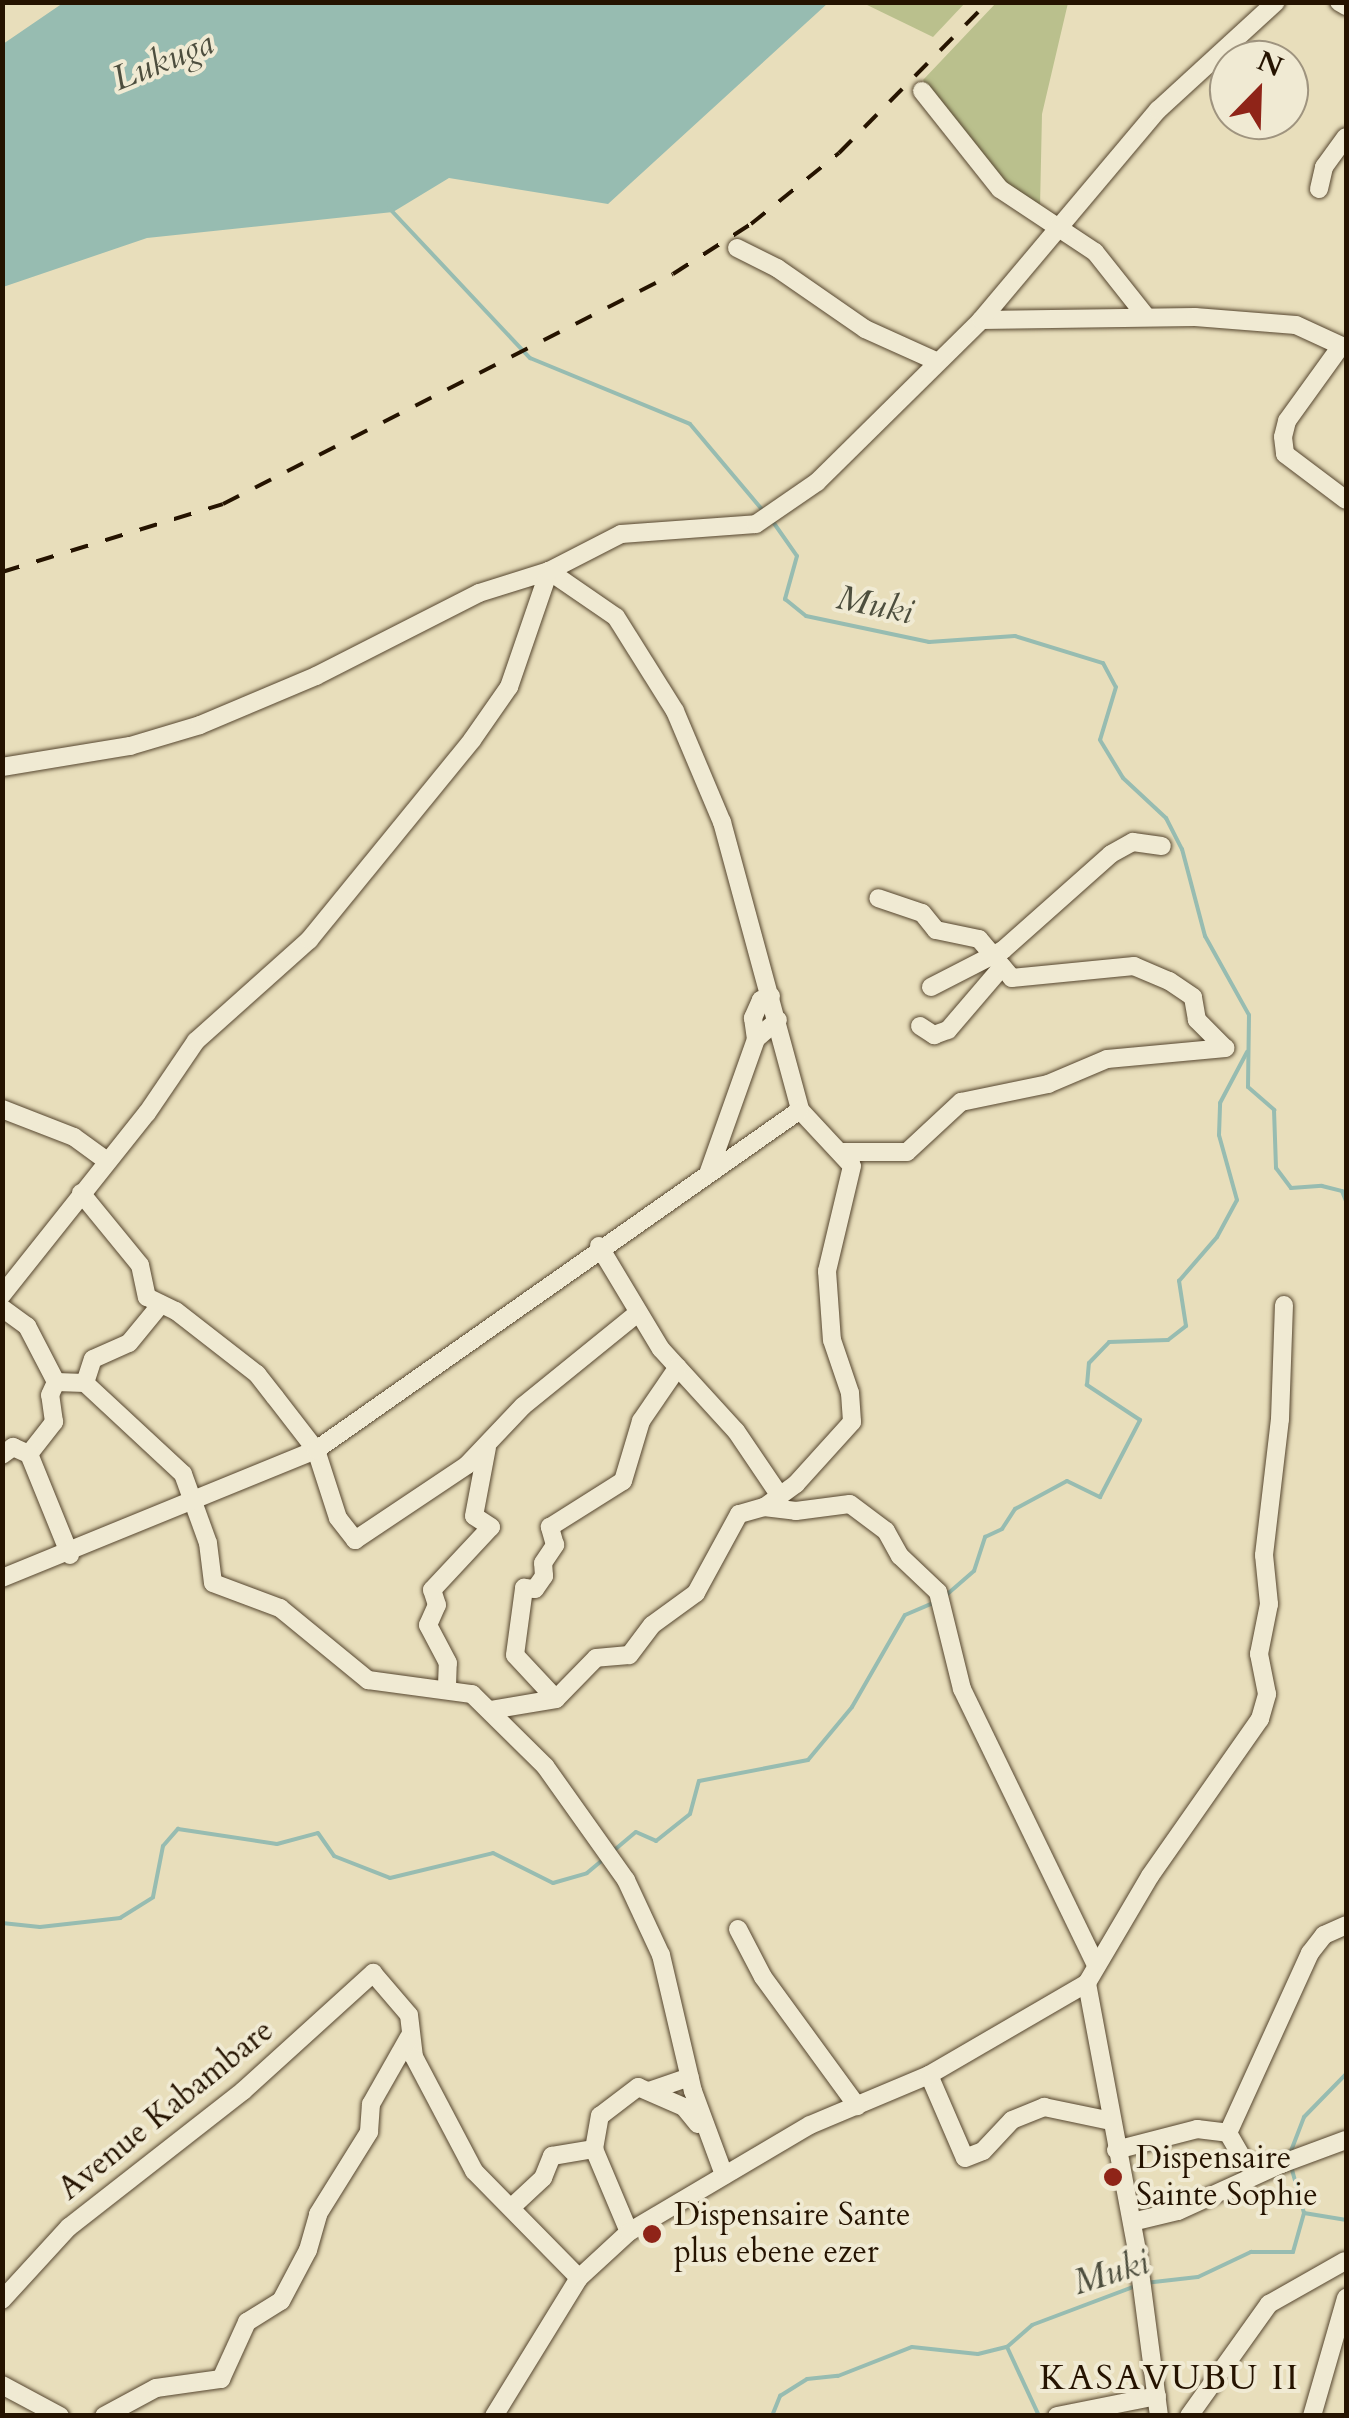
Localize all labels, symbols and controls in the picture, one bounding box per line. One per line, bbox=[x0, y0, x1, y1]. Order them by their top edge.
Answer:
water label: Lukuga bbox=[106, 22, 220, 100]
north arrow bbox=[1209, 40, 1309, 140]
text: N bbox=[1251, 42, 1289, 86]
water label: Muki bbox=[833, 576, 917, 634]
street label: Avenue Kabambare bbox=[51, 2012, 281, 2208]
place label: Dispensaire Sainte Sophie bbox=[1136, 2140, 1318, 2215]
marker: Dispensaire Sainte Sophie bbox=[1100, 2164, 1126, 2190]
place label: Dispensaire Sante plus ebene ezer bbox=[674, 2197, 910, 2272]
marker: Dispensaire Sante plus ebene ezer bbox=[639, 2221, 665, 2247]
water label: Muki bbox=[1068, 2242, 1154, 2304]
district label: KASAVUBU II bbox=[1040, 2357, 1300, 2399]

